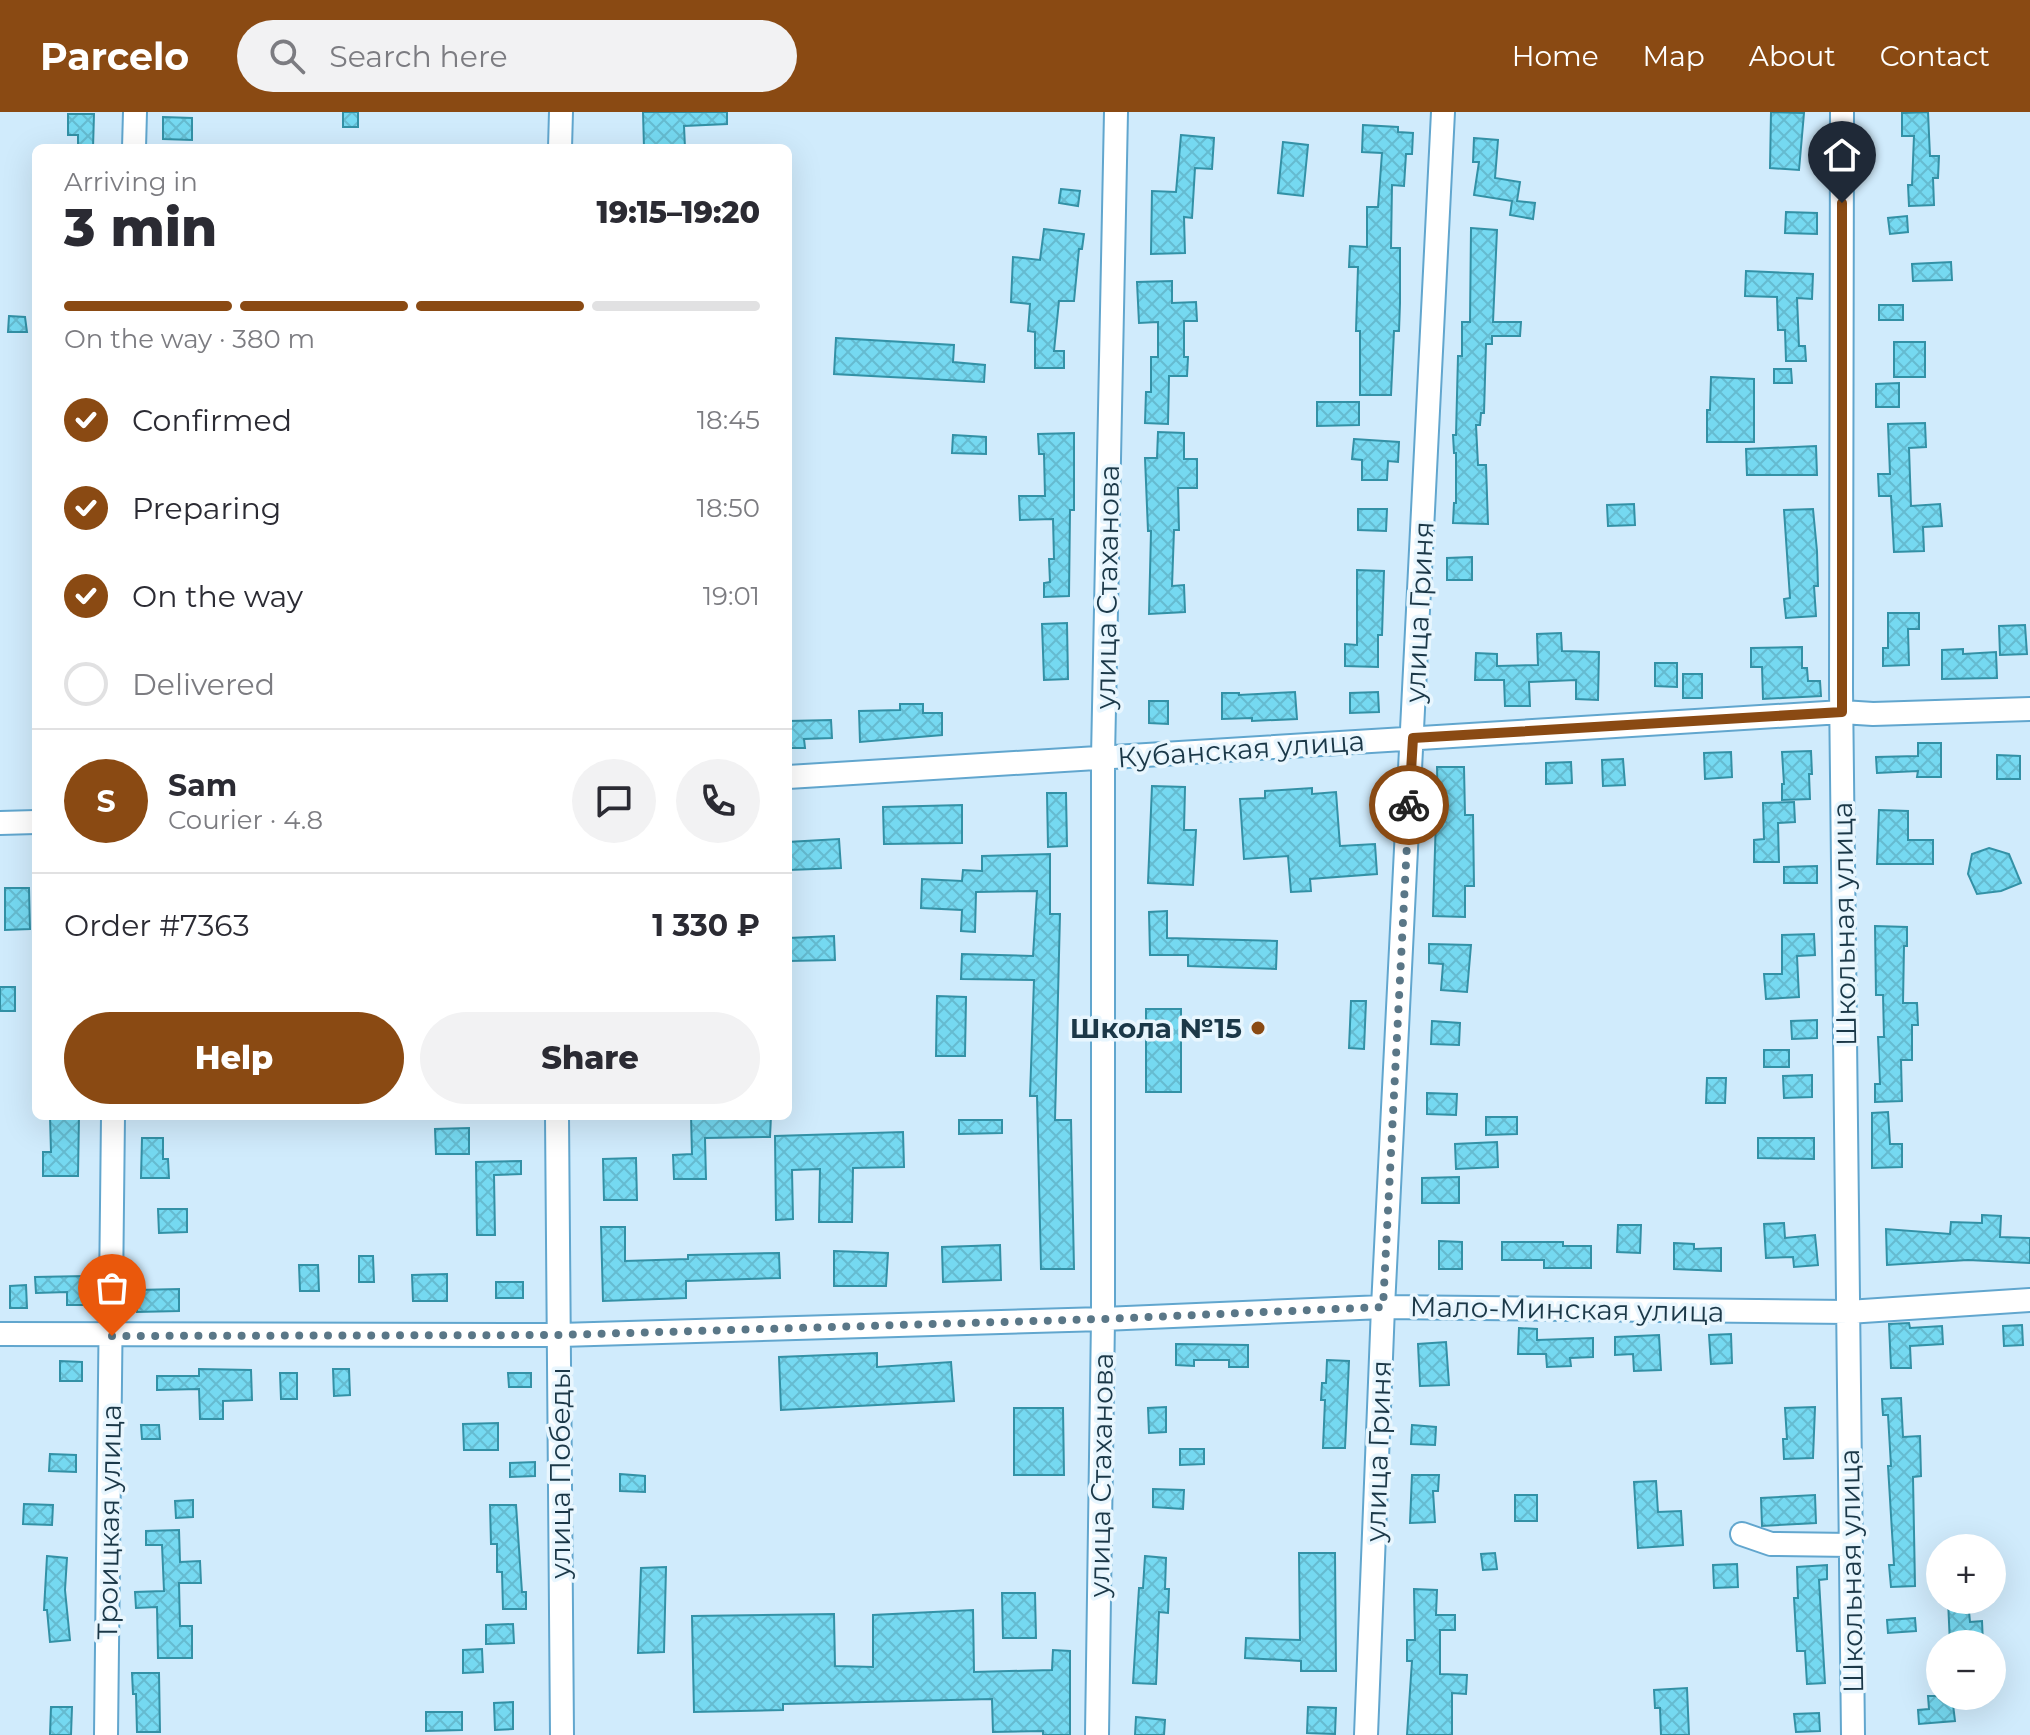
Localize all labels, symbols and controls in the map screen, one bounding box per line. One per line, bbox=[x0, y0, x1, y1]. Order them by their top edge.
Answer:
search box bbox=[237, 20, 797, 92]
text: Parcelo bbox=[40, 33, 189, 80]
icon: search bbox=[265, 34, 309, 78]
text: Search here bbox=[329, 38, 508, 75]
text: Home bbox=[1512, 39, 1599, 73]
text: Map bbox=[1643, 39, 1705, 73]
text: About bbox=[1749, 39, 1836, 73]
text: Contact bbox=[1880, 39, 1990, 73]
pin bbox=[1808, 121, 1876, 203]
icon: home bbox=[1820, 133, 1864, 177]
text: Arriving in bbox=[64, 166, 198, 198]
text: 19:15–19:20 bbox=[597, 194, 760, 231]
text: 3 min bbox=[64, 196, 217, 259]
text: On the way · 380 m bbox=[64, 323, 315, 355]
icon: check bbox=[64, 398, 108, 442]
text: Confirmed bbox=[132, 402, 292, 439]
text: 18:45 bbox=[697, 404, 760, 436]
street label: улица Стаханова bbox=[1088, 464, 1126, 711]
icon: check bbox=[64, 486, 108, 530]
text: Preparing bbox=[132, 490, 281, 527]
text: 18:50 bbox=[697, 492, 760, 524]
street label: улица Гриня bbox=[1397, 520, 1441, 705]
icon: check bbox=[64, 574, 108, 618]
text: On the way bbox=[132, 578, 303, 615]
text: 19:01 bbox=[703, 580, 760, 612]
text: Delivered bbox=[132, 666, 275, 703]
street label: Кубанская улица bbox=[1116, 723, 1366, 775]
button: chat bbox=[572, 759, 656, 843]
button: phone bbox=[676, 759, 760, 843]
courier bbox=[1369, 765, 1449, 845]
text: Sam bbox=[168, 767, 237, 804]
text: S bbox=[96, 783, 116, 820]
icon: bike bbox=[1387, 783, 1431, 827]
street label: Школьная улица bbox=[1825, 801, 1863, 1047]
text: Courier · 4.8 bbox=[168, 804, 323, 836]
text: Order #7363 bbox=[64, 907, 250, 944]
text: 1 330 ₽ bbox=[652, 907, 760, 944]
place label: Школа №15 bbox=[1070, 1011, 1242, 1045]
button: Help bbox=[64, 1012, 404, 1104]
button: Share bbox=[420, 1012, 760, 1104]
marker: Школа №15 bbox=[1249, 1019, 1267, 1037]
pin bbox=[78, 1254, 146, 1336]
icon: bag bbox=[90, 1266, 134, 1310]
street label: Мало-Минская улица bbox=[1409, 1289, 1725, 1329]
street label: улица Стаханова bbox=[1082, 1352, 1120, 1599]
street label: улица Гриня bbox=[1358, 1360, 1398, 1543]
street label: улица Победы bbox=[543, 1367, 577, 1580]
street label: Троицкая улица bbox=[90, 1404, 128, 1640]
street label: Школьная улица bbox=[1832, 1448, 1870, 1694]
map controls bbox=[1926, 1534, 2006, 1710]
button: + bbox=[1926, 1534, 2006, 1614]
button: − bbox=[1926, 1630, 2006, 1710]

